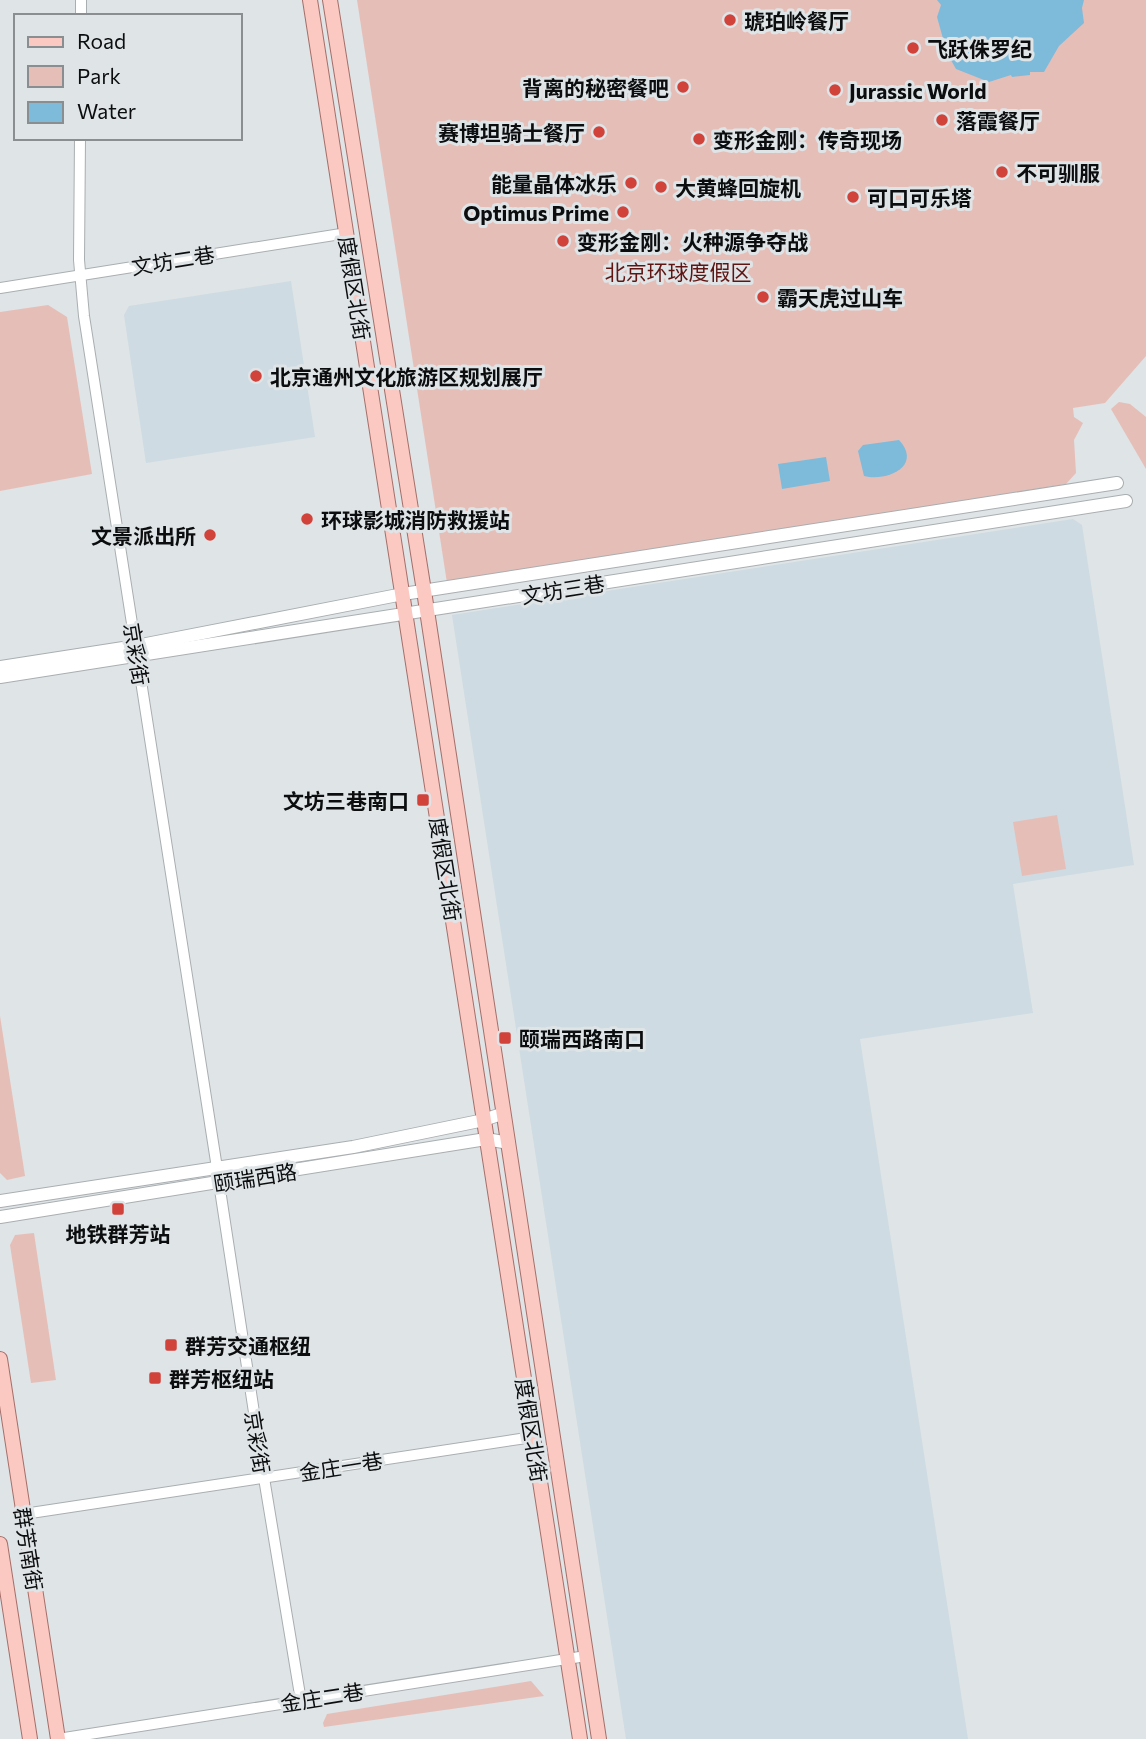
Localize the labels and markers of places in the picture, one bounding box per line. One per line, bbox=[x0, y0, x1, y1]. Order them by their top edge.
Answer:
place label: 琥珀岭餐厅 bbox=[744, 8, 849, 33]
marker: 琥珀岭餐厅 bbox=[722, 12, 738, 28]
place label: 飞跃侏罗纪 bbox=[927, 36, 1032, 61]
marker: 飞跃侏罗纪 bbox=[905, 40, 921, 56]
place label: 背离的秘密餐吧 bbox=[522, 75, 669, 100]
place label: Jurassic World bbox=[849, 78, 986, 103]
marker: 背离的秘密餐吧 bbox=[675, 79, 691, 95]
marker: Jurassic World bbox=[827, 82, 843, 98]
place label: 落霞餐厅 bbox=[956, 108, 1040, 133]
marker: 落霞餐厅 bbox=[934, 112, 950, 128]
place label: 赛博坦骑士餐厅 bbox=[438, 120, 585, 145]
marker: 赛博坦骑士餐厅 bbox=[591, 124, 607, 140]
place label: 变形金刚：传奇现场 bbox=[713, 127, 902, 152]
marker: 变形金刚：传奇现场 bbox=[691, 131, 707, 147]
place label: 不可驯服 bbox=[1016, 160, 1100, 185]
marker: 不可驯服 bbox=[994, 164, 1010, 180]
place label: 能量晶体冰乐 bbox=[491, 171, 617, 196]
marker: 能量晶体冰乐 bbox=[623, 175, 639, 191]
place label: 大黄蜂回旋机 bbox=[675, 175, 801, 200]
marker: 大黄蜂回旋机 bbox=[653, 179, 669, 195]
place label: 可口可乐塔 bbox=[867, 185, 972, 210]
marker: 可口可乐塔 bbox=[845, 189, 861, 205]
place label: Optimus Prime bbox=[463, 200, 609, 225]
marker: Optimus Prime bbox=[615, 204, 631, 220]
place label: 变形金刚：火种源争夺战 bbox=[577, 229, 808, 254]
marker: 变形金刚：火种源争夺战 bbox=[555, 233, 571, 249]
place label: 霸天虎过山车 bbox=[777, 285, 903, 310]
marker: 霸天虎过山车 bbox=[755, 289, 771, 305]
place label: 北京通州文化旅游区规划展厅 bbox=[270, 364, 543, 389]
marker: 北京通州文化旅游区规划展厅 bbox=[248, 368, 264, 384]
place label: 环球影城消防救援站 bbox=[321, 507, 510, 532]
marker: 环球影城消防救援站 bbox=[299, 511, 315, 527]
place label: 文景派出所 bbox=[91, 523, 196, 548]
marker: 文景派出所 bbox=[202, 527, 218, 543]
place label: 文坊三巷南口 bbox=[283, 788, 409, 813]
marker: 文坊三巷南口 bbox=[415, 792, 431, 808]
place label: 颐瑞西路南口 bbox=[519, 1026, 645, 1051]
marker: 颐瑞西路南口 bbox=[497, 1030, 513, 1046]
marker: 地铁群芳站 bbox=[110, 1201, 126, 1217]
place label: 地铁群芳站 bbox=[66, 1221, 171, 1246]
place label: 群芳交通枢纽 bbox=[185, 1333, 311, 1358]
marker: 群芳交通枢纽 bbox=[163, 1337, 179, 1353]
place label: 群芳枢纽站 bbox=[169, 1366, 274, 1391]
marker: 群芳枢纽站 bbox=[147, 1370, 163, 1386]

